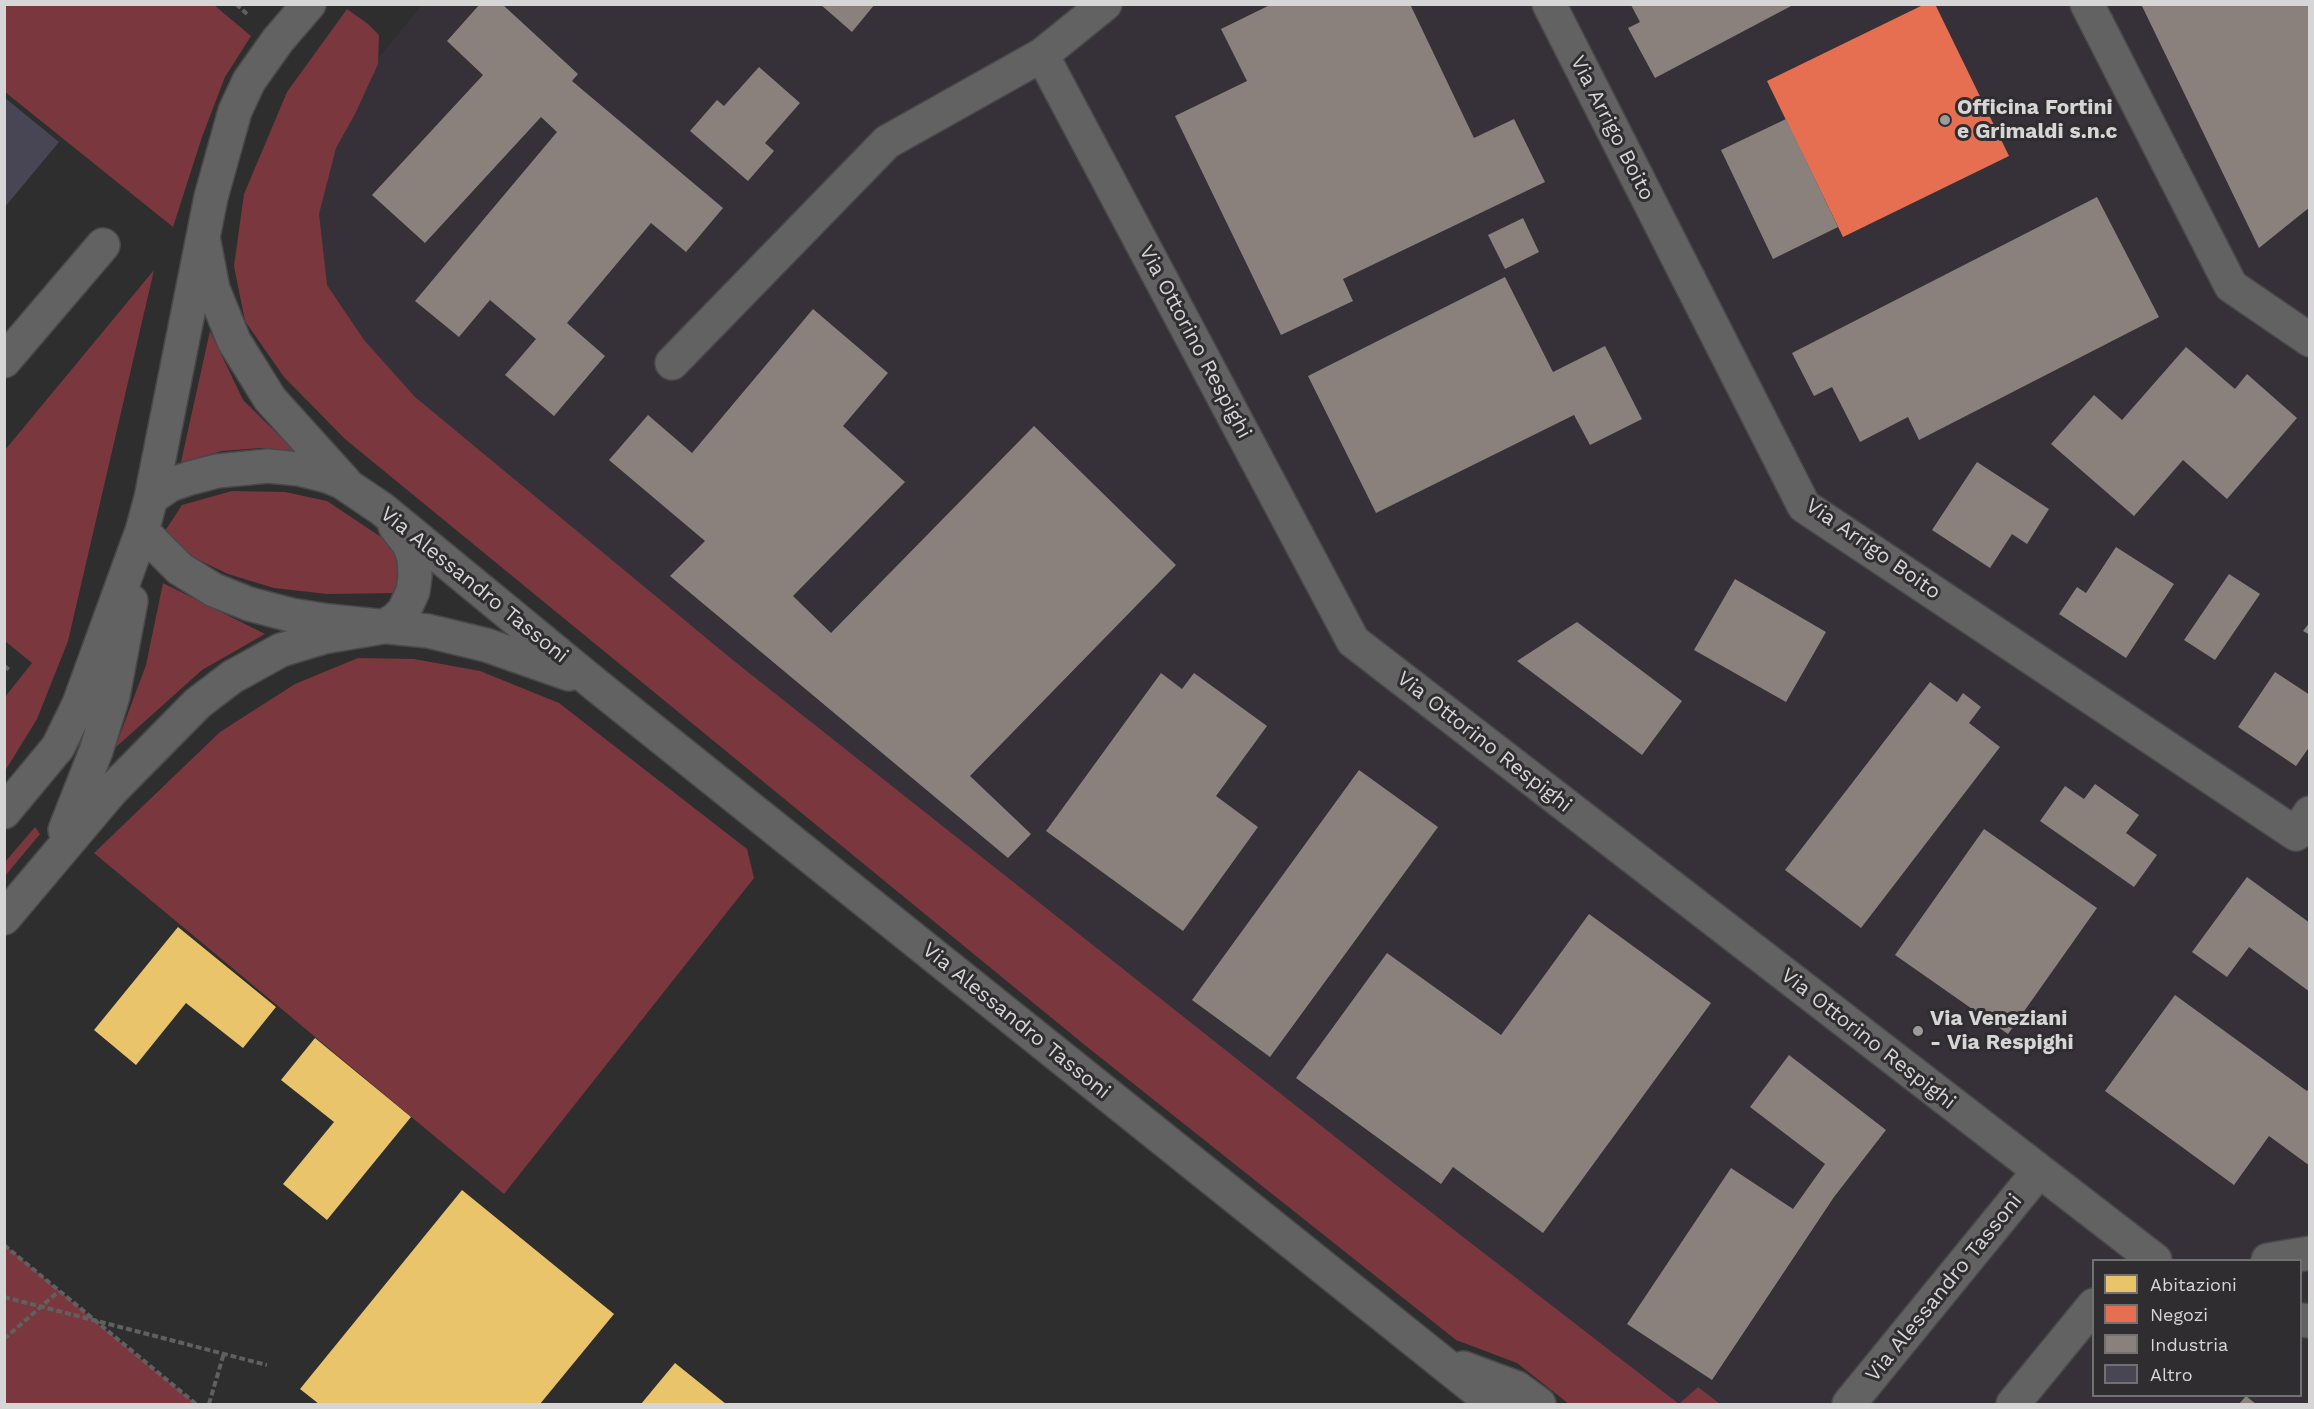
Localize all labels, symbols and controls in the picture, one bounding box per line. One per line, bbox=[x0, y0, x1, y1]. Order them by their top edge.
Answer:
street label: Via Arrigo Boito bbox=[1565, 51, 1659, 205]
place label: Officina Fortini e Grimaldi s.n.c bbox=[1957, 95, 2118, 145]
marker: Officina Fortini e Grimaldi s.n.c bbox=[1938, 113, 1952, 127]
street label: Via Ottorino Respighi bbox=[1133, 241, 1257, 443]
street label: Via Arrigo Boito bbox=[1801, 493, 1945, 605]
street label: Via Alessandro Tassoni bbox=[375, 501, 573, 669]
street label: Via Ottorino Respighi bbox=[1392, 666, 1576, 818]
street label: Via Alessandro Tassoni bbox=[917, 937, 1115, 1105]
street label: Via Ottorino Respighi bbox=[1776, 963, 1960, 1115]
place label: Via Veneziani - Via Respighi bbox=[1930, 1006, 2074, 1056]
marker: Via Veneziani - Via Respighi bbox=[1911, 1024, 1925, 1038]
street label: Via Alessandro Tassoni bbox=[1860, 1189, 2028, 1387]
legend bbox=[2092, 1259, 2302, 1397]
text: Abitazioni bbox=[2150, 1274, 2237, 1295]
text: Negozi bbox=[2150, 1304, 2208, 1325]
text: Industria bbox=[2150, 1334, 2228, 1355]
text: Altro bbox=[2150, 1364, 2192, 1385]

